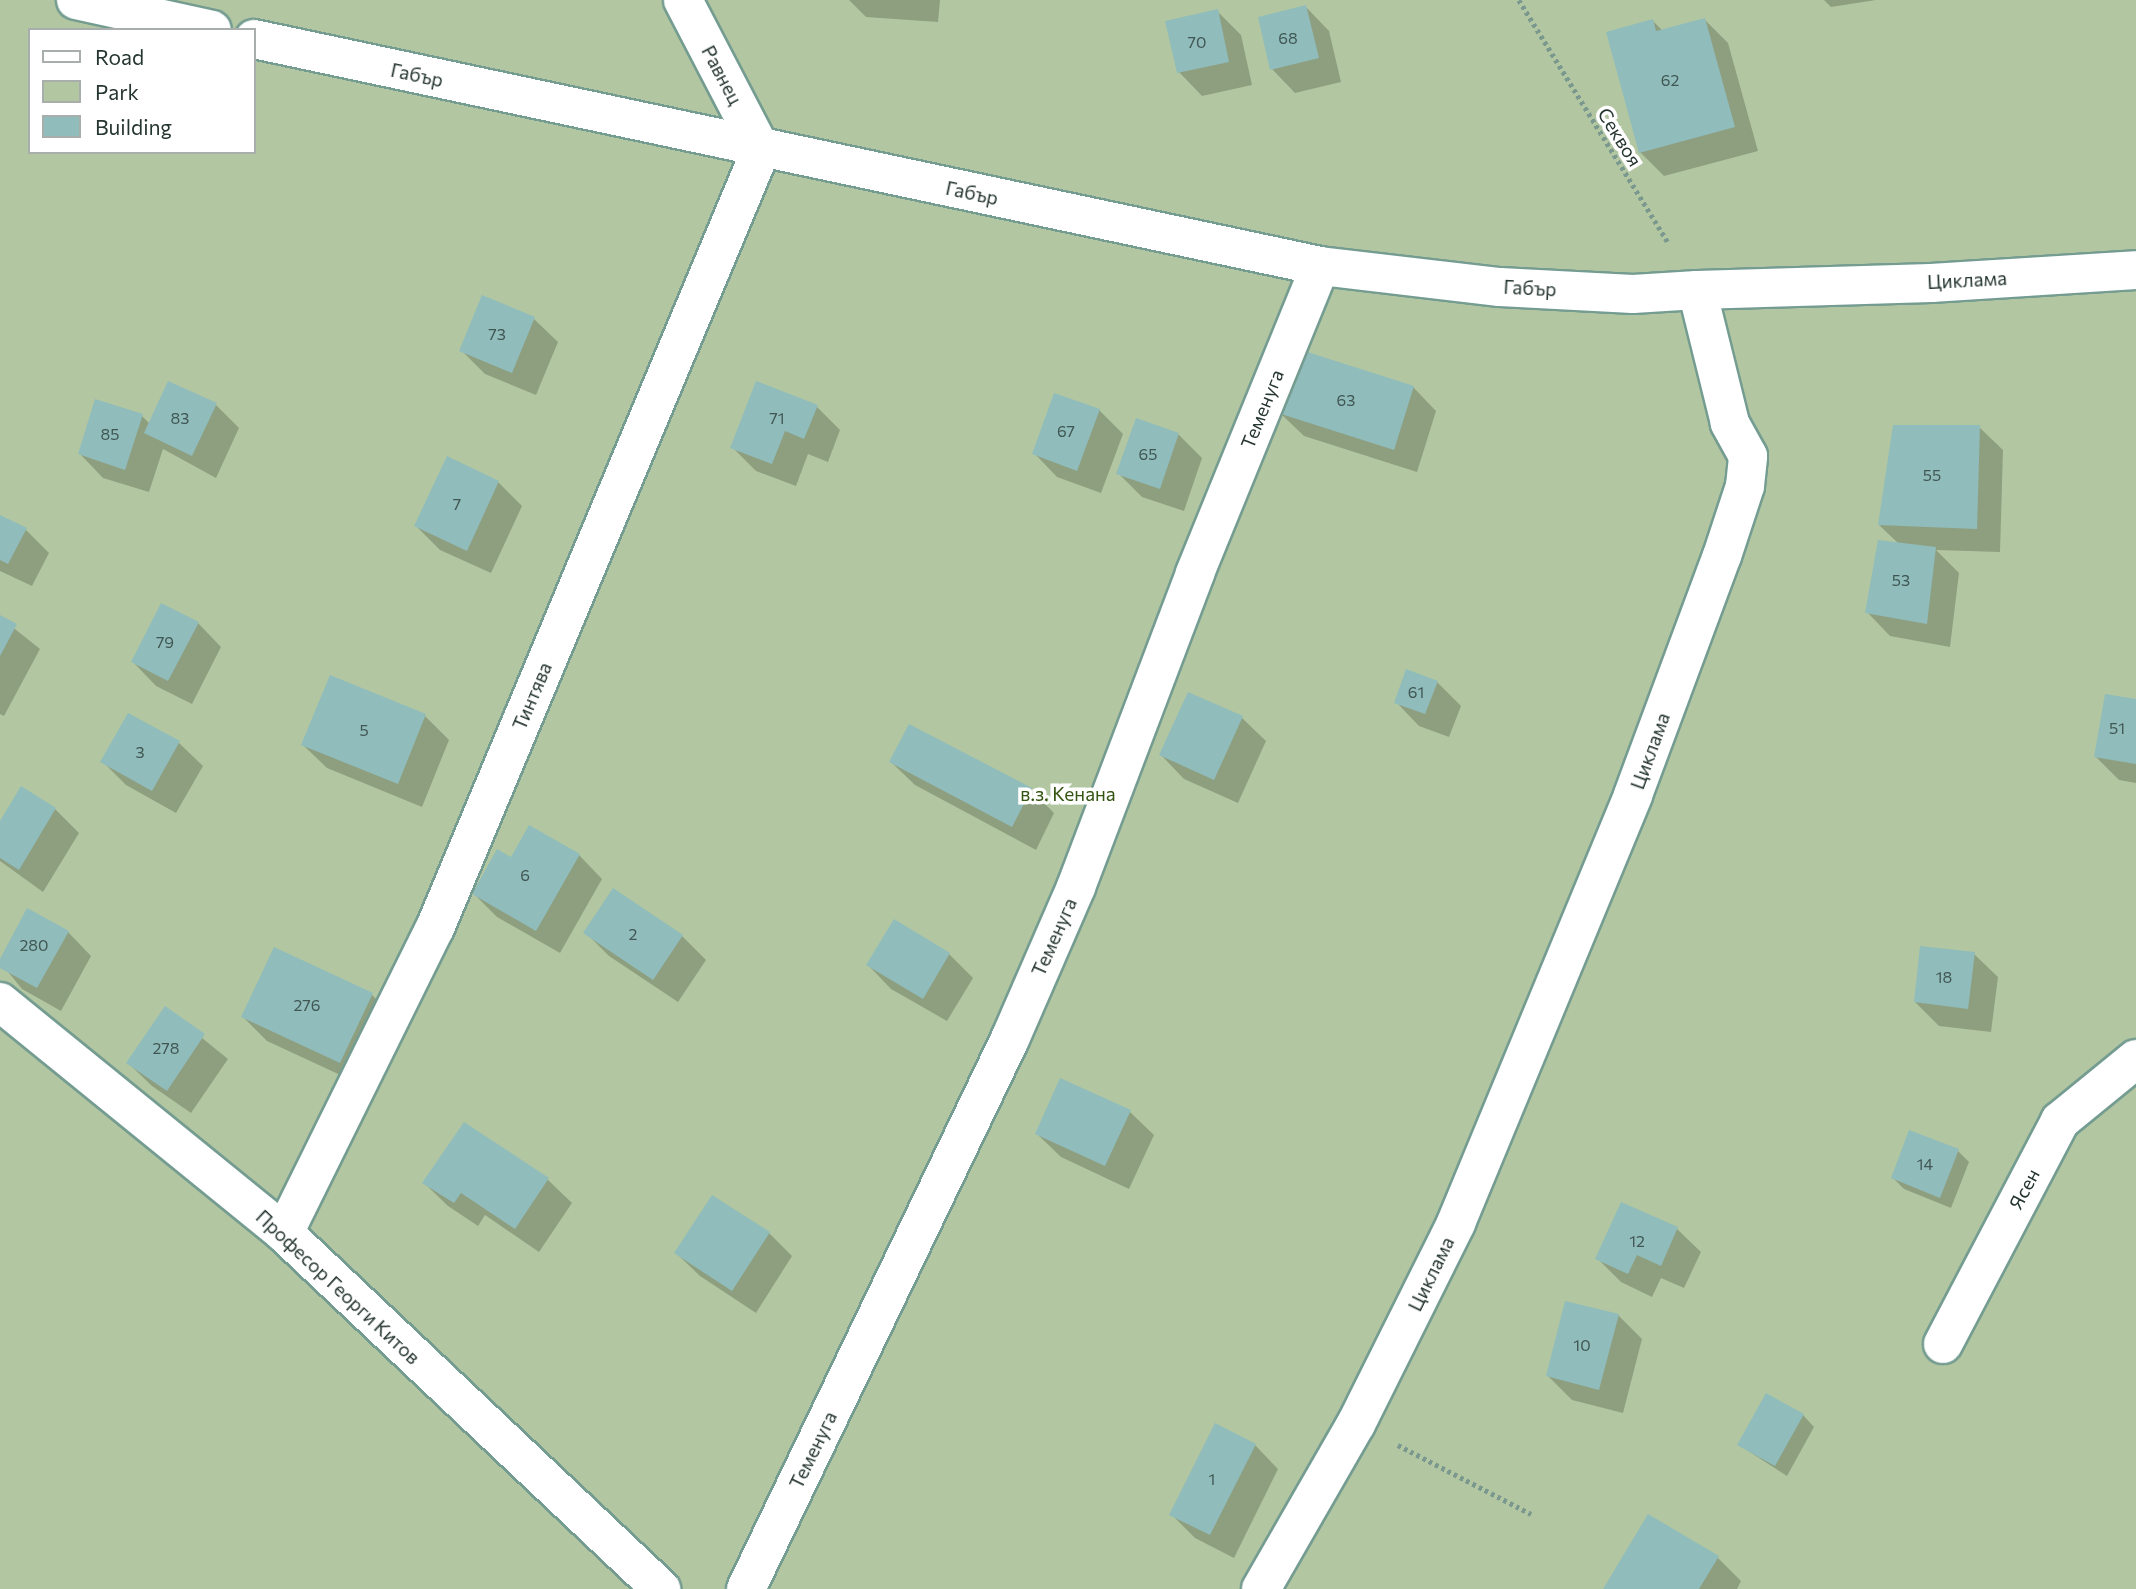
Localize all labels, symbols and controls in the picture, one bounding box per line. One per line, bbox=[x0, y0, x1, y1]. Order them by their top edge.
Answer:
legend bbox=[28, 28, 256, 154]
house number: 68 bbox=[1278, 28, 1298, 48]
house number: 70 bbox=[1188, 32, 1206, 52]
street label: Равнец bbox=[697, 42, 747, 108]
text: Road bbox=[95, 44, 144, 69]
street label: Габър bbox=[389, 58, 445, 92]
house number: 62 bbox=[1661, 70, 1679, 90]
text: Park bbox=[95, 79, 139, 104]
street label: Секвоя bbox=[1593, 104, 1647, 170]
text: Building bbox=[95, 114, 172, 139]
street label: Габър bbox=[944, 176, 1000, 210]
street label: Циклама bbox=[1927, 267, 2007, 293]
street label: Габър bbox=[1503, 275, 1557, 301]
house number: 73 bbox=[488, 324, 506, 344]
street label: Теменуга bbox=[1236, 366, 1288, 452]
house number: 63 bbox=[1337, 390, 1355, 410]
house number: 83 bbox=[171, 408, 189, 428]
house number: 71 bbox=[769, 408, 785, 428]
house number: 67 bbox=[1057, 421, 1075, 441]
house number: 85 bbox=[101, 424, 119, 444]
house number: 65 bbox=[1139, 444, 1157, 464]
house number: 55 bbox=[1923, 465, 1941, 485]
house number: 7 bbox=[453, 494, 461, 514]
house number: 53 bbox=[1892, 570, 1910, 590]
house number: 79 bbox=[156, 632, 174, 652]
street label: Тинтява bbox=[508, 659, 556, 733]
house number: 61 bbox=[1408, 682, 1424, 702]
street label: Циклама bbox=[1626, 710, 1674, 792]
house number: 51 bbox=[2109, 718, 2125, 738]
house number: 5 bbox=[359, 720, 369, 740]
house number: 3 bbox=[135, 742, 145, 762]
park label: в.з. Кенана bbox=[1020, 783, 1116, 805]
house number: 6 bbox=[520, 865, 530, 885]
street label: Теменуга bbox=[1027, 894, 1081, 980]
house number: 2 bbox=[629, 924, 637, 944]
house number: 280 bbox=[20, 935, 48, 955]
house number: 18 bbox=[1936, 967, 1952, 987]
house number: 276 bbox=[294, 995, 320, 1015]
house number: 278 bbox=[153, 1038, 179, 1058]
house number: 14 bbox=[1917, 1154, 1933, 1174]
street label: Ясен bbox=[2004, 1165, 2044, 1213]
street label: Професор Георги Китов bbox=[251, 1205, 425, 1369]
house number: 12 bbox=[1629, 1231, 1645, 1251]
street label: Циклама bbox=[1403, 1233, 1459, 1315]
house number: 10 bbox=[1573, 1335, 1591, 1355]
street label: Теменуга bbox=[785, 1408, 841, 1492]
house number: 1 bbox=[1209, 1469, 1215, 1489]

